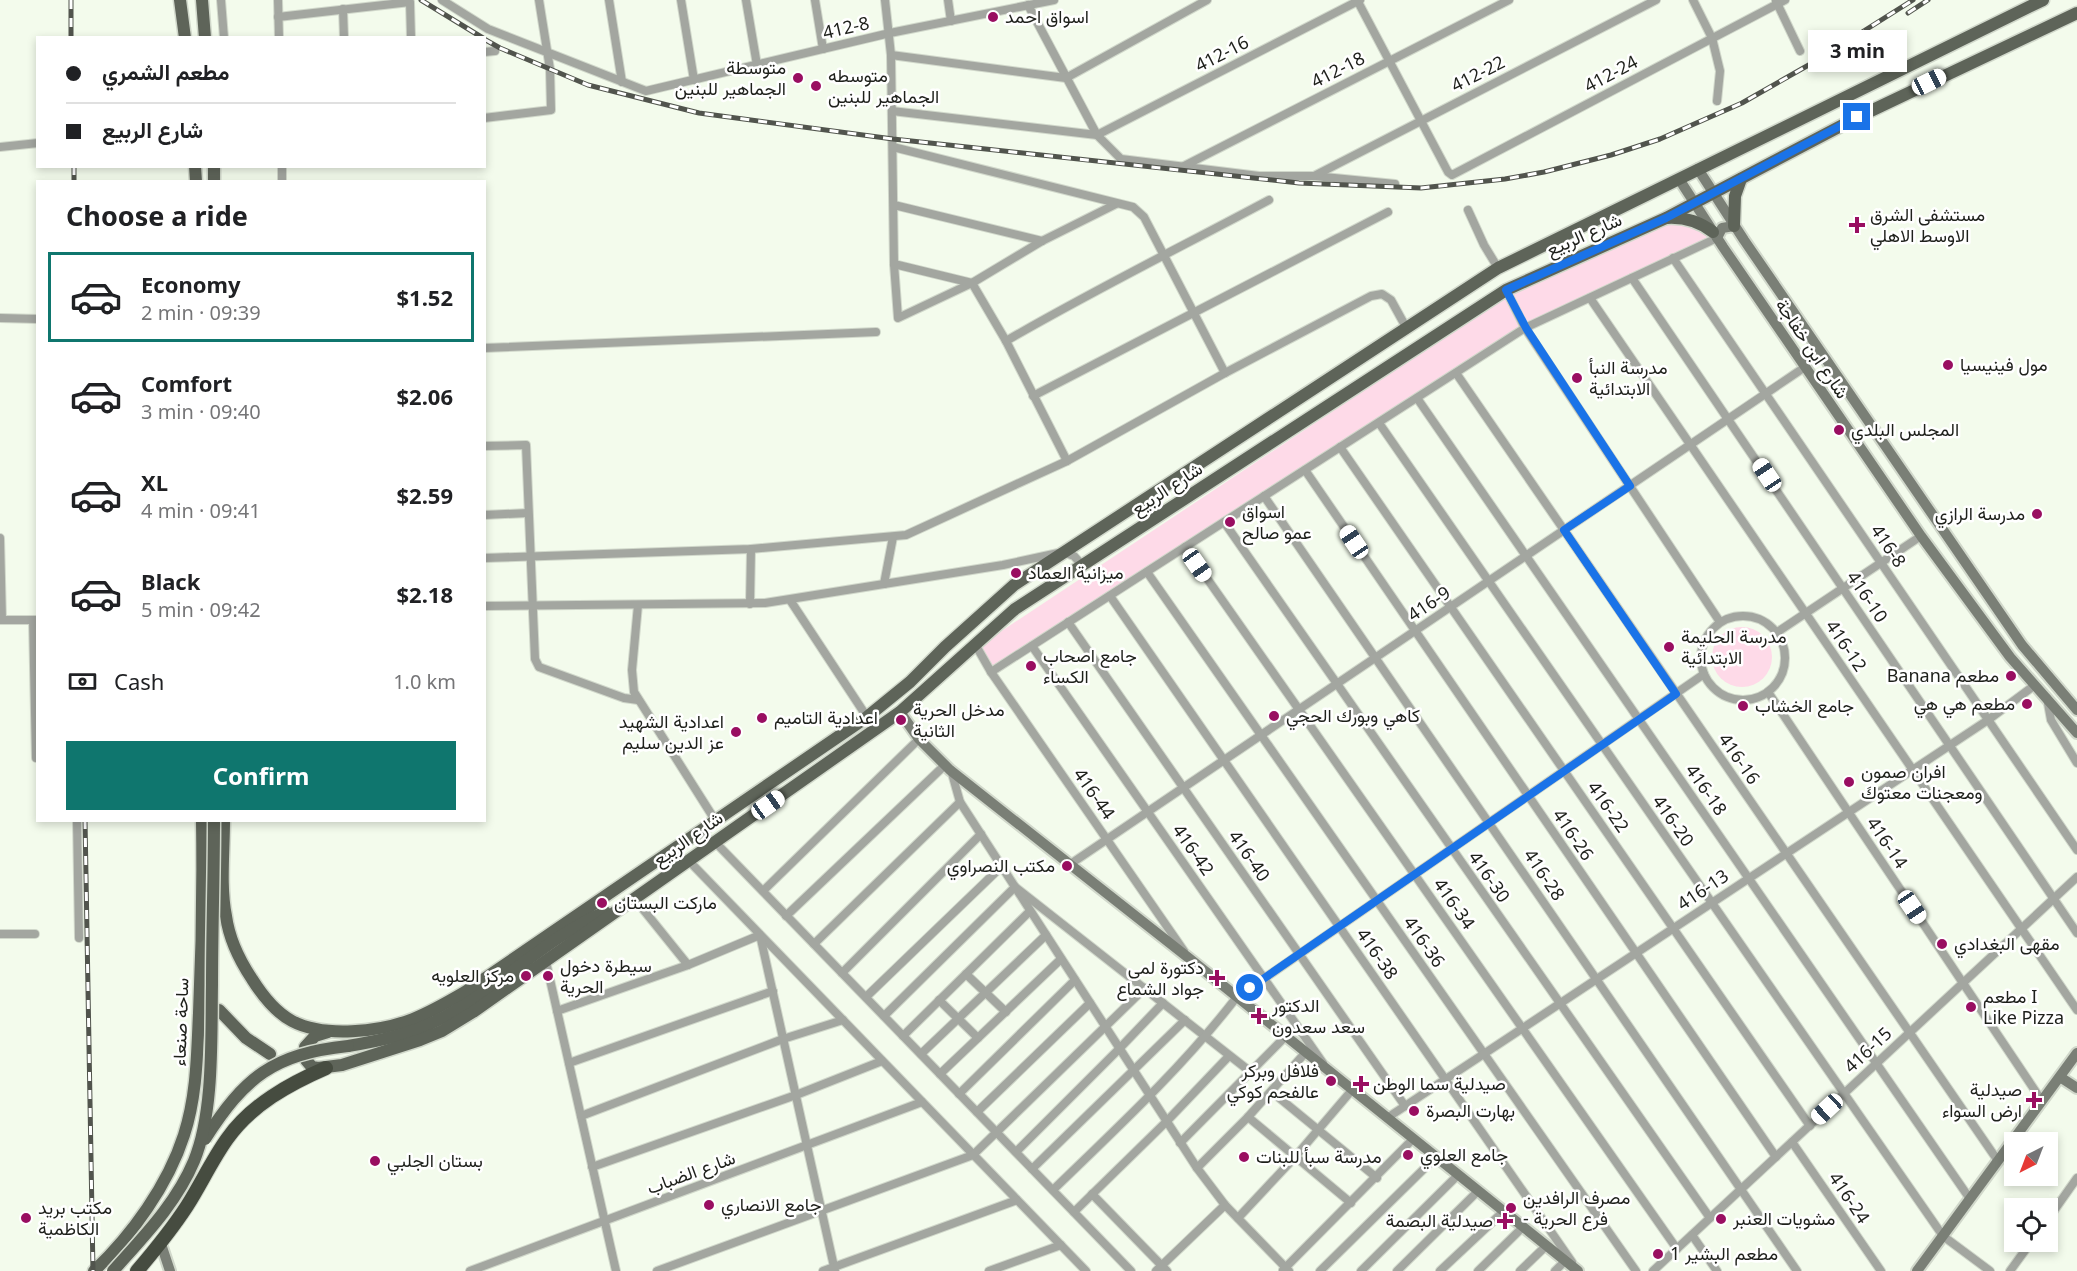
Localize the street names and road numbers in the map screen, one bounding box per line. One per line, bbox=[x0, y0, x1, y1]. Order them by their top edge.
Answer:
street label: 412-8 bbox=[820, 10, 871, 44]
street label: 412-16 bbox=[1191, 29, 1253, 77]
street label: 412-18 bbox=[1307, 45, 1369, 93]
street label: 412-22 bbox=[1447, 49, 1509, 97]
street label: 412-24 bbox=[1580, 49, 1641, 97]
street label: شارع الربيع bbox=[1542, 207, 1626, 262]
street label: شارع ابن خفاجة bbox=[1770, 294, 1855, 403]
street label: شارع الربيع bbox=[1126, 456, 1207, 521]
street label: 416-8 bbox=[1866, 519, 1912, 572]
street label: 416-10 bbox=[1842, 566, 1894, 627]
street label: 416-9 bbox=[1402, 580, 1455, 626]
street label: 416-12 bbox=[1821, 615, 1873, 676]
street label: 416-16 bbox=[1714, 728, 1766, 789]
street label: 416-18 bbox=[1681, 759, 1733, 820]
street label: 416-44 bbox=[1069, 763, 1121, 824]
street label: 416-22 bbox=[1583, 776, 1635, 837]
street label: 416-20 bbox=[1648, 790, 1700, 851]
street label: 416-26 bbox=[1548, 804, 1600, 865]
street label: شارع الربيع bbox=[648, 805, 728, 872]
street label: 416-14 bbox=[1862, 812, 1914, 873]
street label: 416-42 bbox=[1168, 819, 1220, 880]
street label: 416-40 bbox=[1224, 825, 1276, 886]
street label: 416-28 bbox=[1519, 844, 1571, 905]
street label: 416-30 bbox=[1464, 846, 1516, 907]
street label: 416-13 bbox=[1672, 863, 1733, 915]
street label: 416-34 bbox=[1429, 873, 1481, 934]
street label: 416-36 bbox=[1399, 911, 1451, 972]
street label: 416-38 bbox=[1352, 923, 1404, 984]
street label: ساحة صنعاء bbox=[166, 977, 194, 1067]
street label: 416-15 bbox=[1838, 1021, 1896, 1078]
street label: شارع الضباب bbox=[643, 1145, 739, 1200]
street label: 416-24 bbox=[1824, 1167, 1876, 1228]

